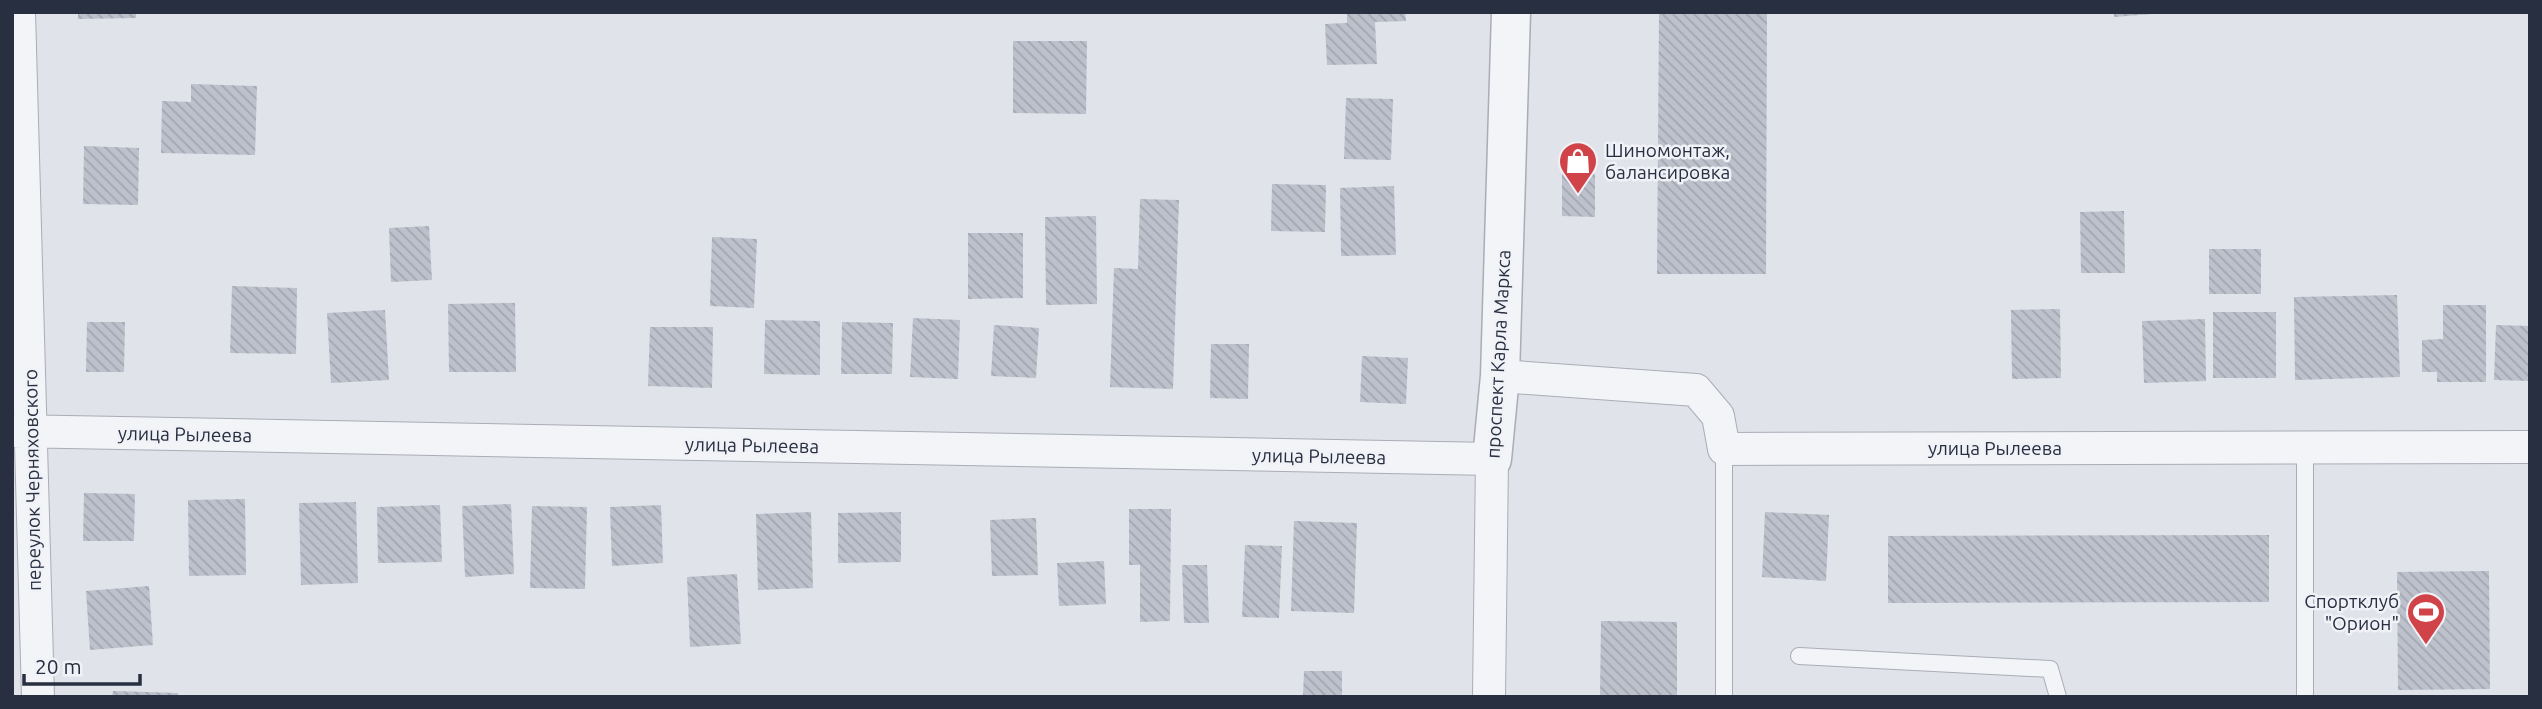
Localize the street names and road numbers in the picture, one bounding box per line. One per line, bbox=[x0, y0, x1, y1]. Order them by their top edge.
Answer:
street label: проспект Карла Маркса bbox=[1482, 249, 1514, 459]
street label: переулок Черняховского bbox=[19, 369, 45, 591]
street label: улица Рылеева bbox=[118, 422, 252, 446]
street label: улица Рылеева bbox=[685, 433, 819, 457]
street label: улица Рылеева bbox=[1928, 437, 2062, 459]
street label: улица Рылеева bbox=[1252, 444, 1386, 468]

